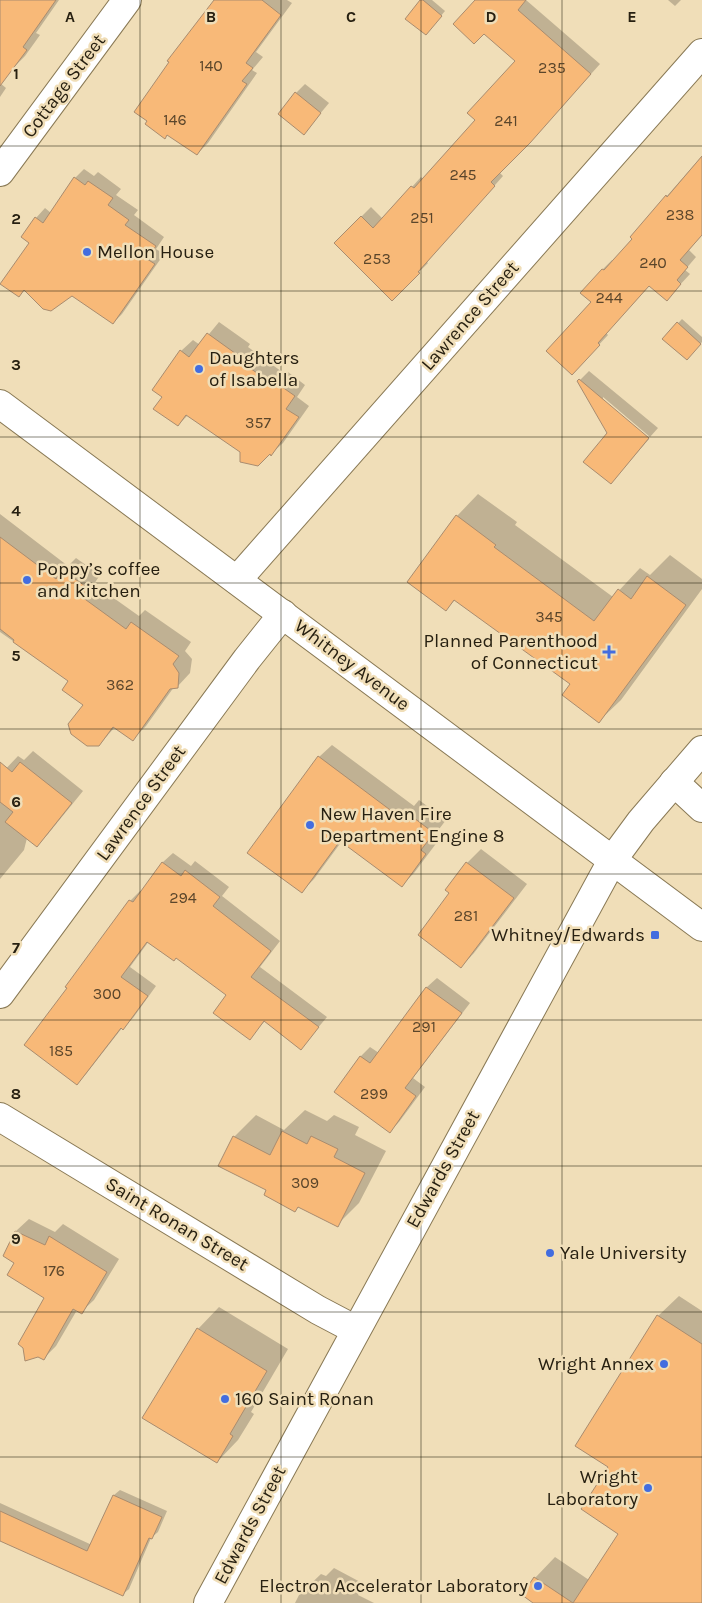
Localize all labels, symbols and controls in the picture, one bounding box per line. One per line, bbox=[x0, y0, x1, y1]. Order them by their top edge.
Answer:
text: A bbox=[65, 7, 75, 26]
text: B bbox=[206, 7, 216, 26]
text: C bbox=[346, 7, 356, 26]
text: D bbox=[486, 7, 497, 26]
text: E bbox=[627, 7, 637, 26]
street label: Cottage Street bbox=[18, 30, 110, 142]
house number: 140 bbox=[199, 56, 223, 75]
house number: 235 bbox=[538, 58, 566, 77]
text: 1 bbox=[13, 64, 19, 83]
house number: 146 bbox=[163, 110, 187, 129]
house number: 241 bbox=[494, 111, 518, 130]
house number: 245 bbox=[449, 165, 477, 184]
house number: 238 bbox=[666, 205, 694, 224]
house number: 251 bbox=[410, 208, 434, 227]
text: 2 bbox=[11, 209, 21, 228]
place label: Mellon House bbox=[97, 241, 214, 263]
marker: Mellon House bbox=[81, 246, 93, 258]
house number: 253 bbox=[363, 249, 391, 268]
house number: 240 bbox=[639, 253, 667, 272]
street label: Lawrence Street bbox=[417, 257, 523, 375]
house number: 244 bbox=[595, 288, 623, 307]
place label: Daughters of Isabella bbox=[209, 347, 299, 391]
text: 3 bbox=[11, 355, 21, 374]
marker: Daughters of Isabella bbox=[193, 363, 205, 375]
house number: 357 bbox=[245, 413, 271, 432]
text: 4 bbox=[11, 501, 21, 520]
place label: Poppy’s coffee and kitchen bbox=[37, 558, 160, 602]
marker: Poppy’s coffee and kitchen bbox=[21, 574, 33, 586]
house number: 345 bbox=[535, 607, 563, 626]
street label: Whitney Avenue bbox=[290, 615, 414, 715]
place label: Planned Parenthood of Connecticut bbox=[424, 630, 598, 674]
marker: Planned Parenthood of Connecticut bbox=[602, 645, 616, 659]
text: 5 bbox=[11, 646, 21, 665]
house number: 362 bbox=[106, 675, 134, 694]
street label: Lawrence Street bbox=[92, 741, 190, 865]
text: 6 bbox=[11, 792, 21, 811]
place label: New Haven Fire Department Engine 8 bbox=[320, 803, 504, 847]
marker: New Haven Fire Department Engine 8 bbox=[304, 819, 316, 831]
house number: 294 bbox=[169, 888, 197, 907]
house number: 281 bbox=[454, 906, 478, 925]
place label: Whitney/Edwards bbox=[491, 924, 645, 946]
marker: Whitney/Edwards bbox=[649, 929, 661, 941]
text: 7 bbox=[12, 938, 20, 957]
house number: 300 bbox=[93, 984, 121, 1003]
house number: 291 bbox=[412, 1017, 436, 1036]
house number: 185 bbox=[49, 1041, 73, 1060]
text: 8 bbox=[11, 1084, 21, 1103]
house number: 299 bbox=[360, 1084, 388, 1103]
street label: Edwards Street bbox=[402, 1106, 484, 1232]
street label: Saint Ronan Street bbox=[102, 1173, 252, 1275]
house number: 309 bbox=[291, 1173, 319, 1192]
text: 9 bbox=[11, 1229, 21, 1248]
place label: Yale University bbox=[560, 1242, 687, 1264]
marker: Yale University bbox=[544, 1247, 556, 1259]
house number: 176 bbox=[43, 1261, 65, 1280]
place label: Wright Annex bbox=[538, 1353, 654, 1375]
marker: Wright Annex bbox=[658, 1358, 670, 1370]
place label: 160 Saint Ronan bbox=[235, 1388, 374, 1410]
marker: 160 Saint Ronan bbox=[219, 1393, 231, 1405]
street label: Edwards Street bbox=[210, 1462, 290, 1588]
place label: Wright Laboratory bbox=[546, 1466, 638, 1510]
marker: Wright Laboratory bbox=[642, 1482, 654, 1494]
place label: Electron Accelerator Laboratory bbox=[259, 1575, 528, 1597]
marker: Electron Accelerator Laboratory bbox=[532, 1580, 544, 1592]

